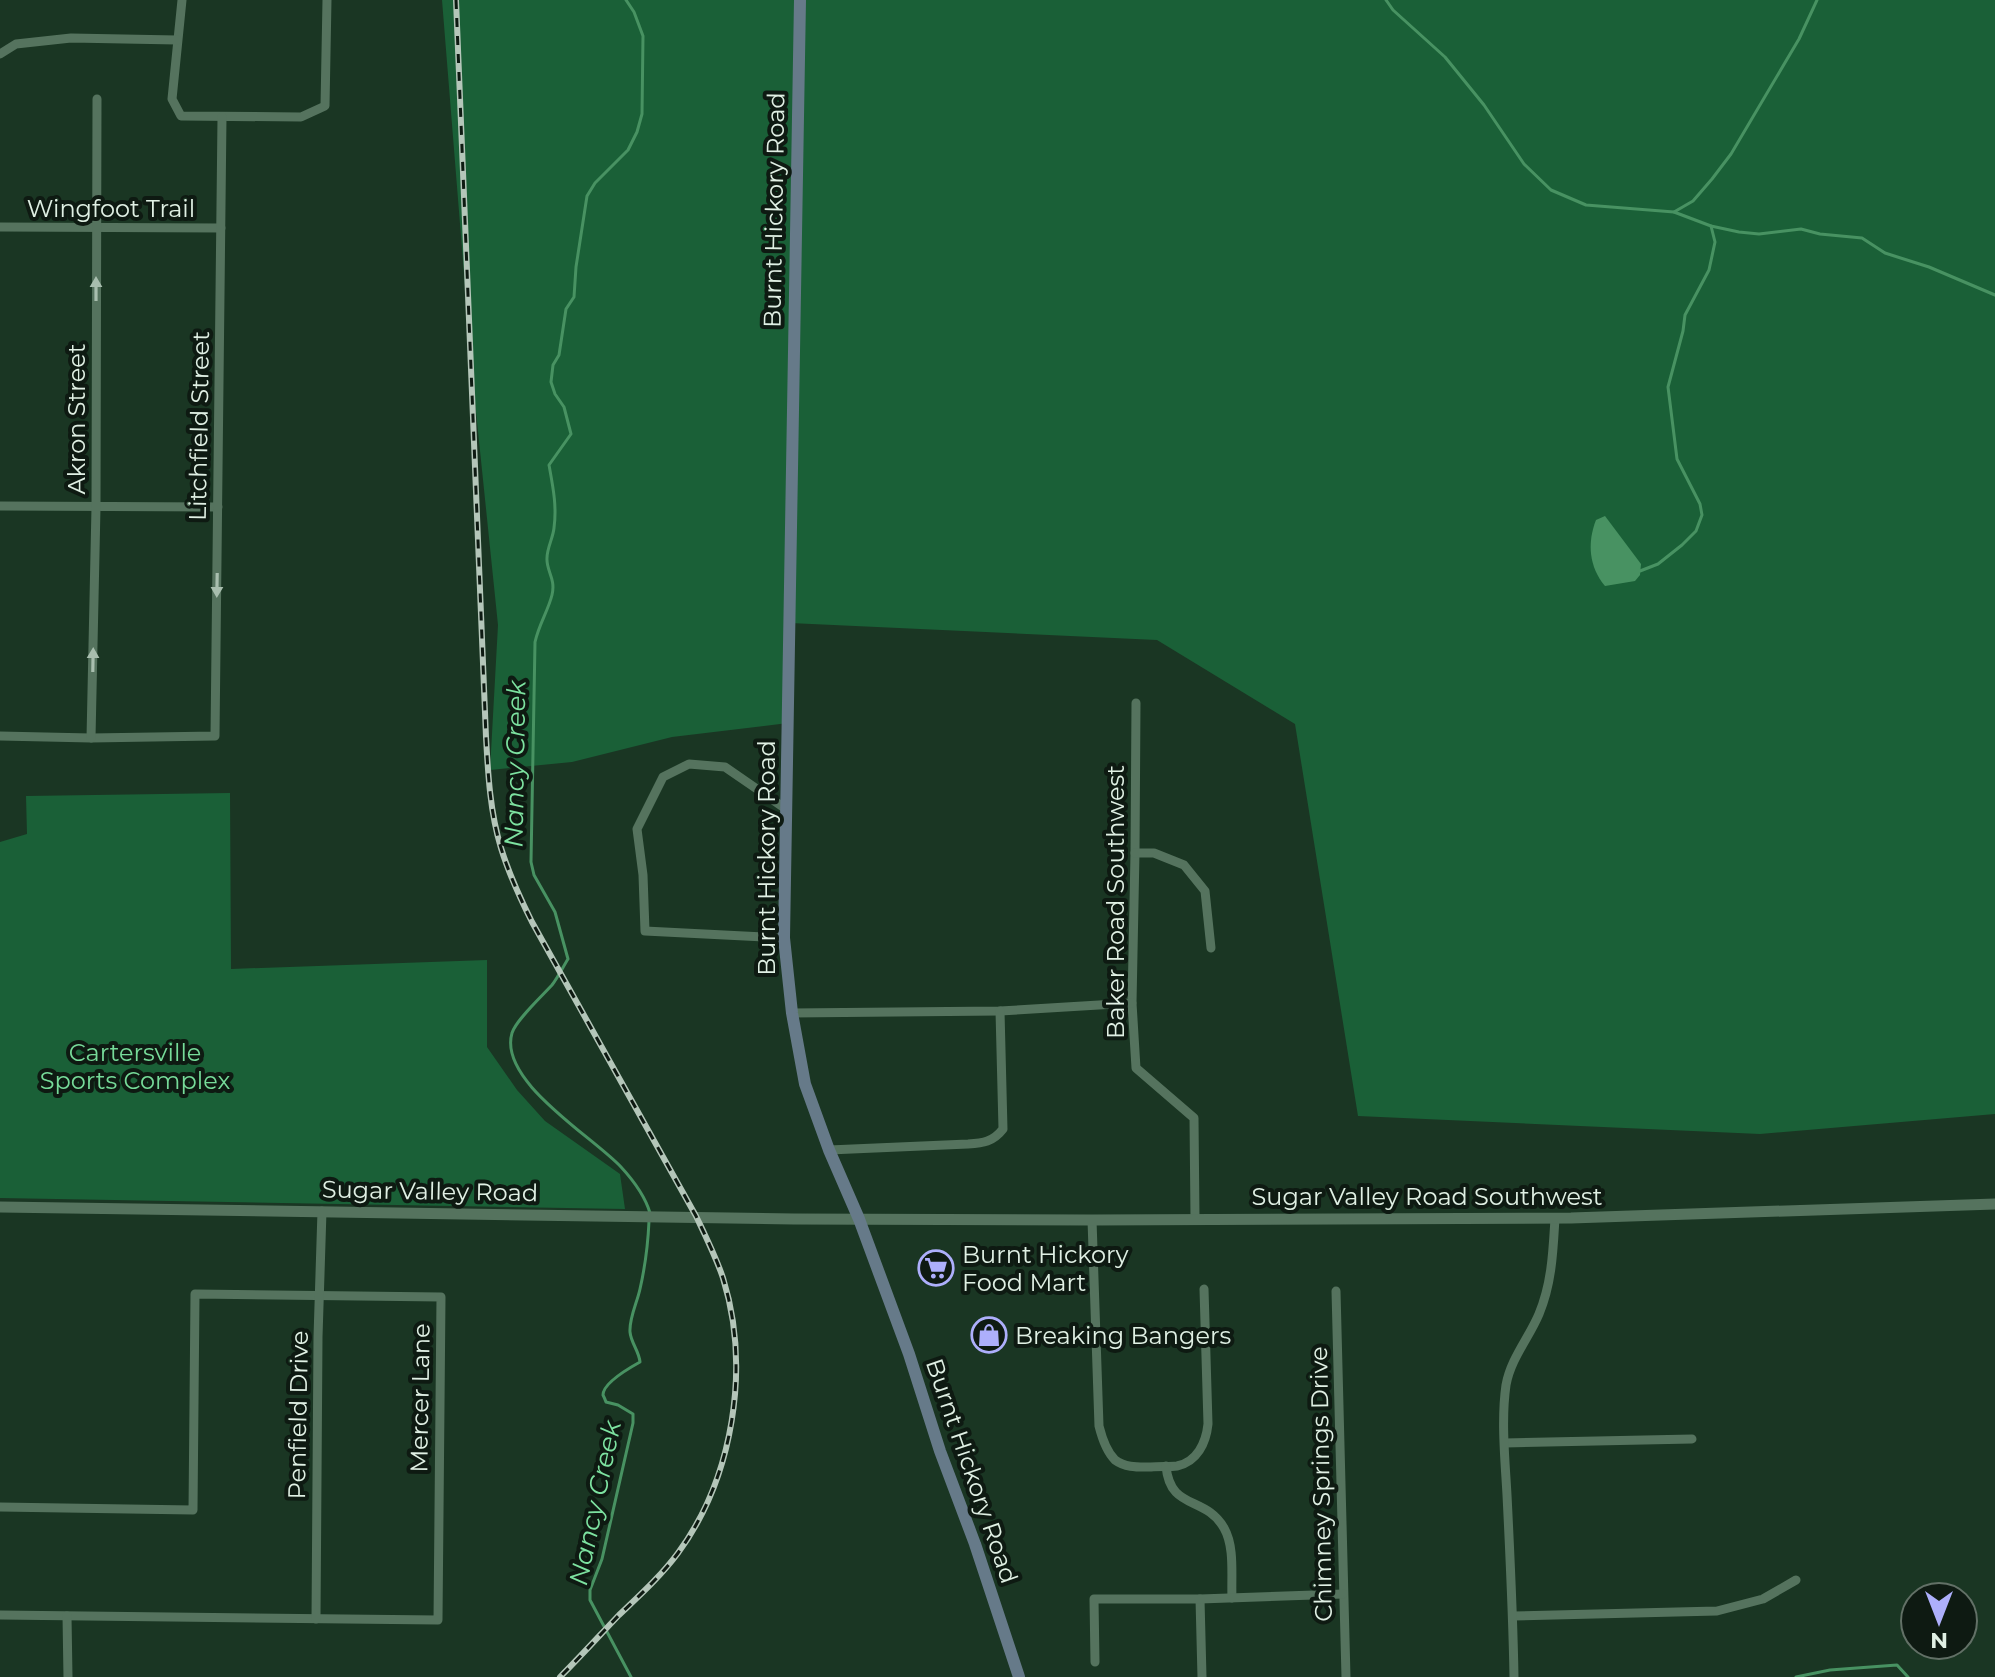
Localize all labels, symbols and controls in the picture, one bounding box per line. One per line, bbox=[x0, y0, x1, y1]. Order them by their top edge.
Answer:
street label: Burnt Hickory Road bbox=[757, 92, 791, 328]
street label: Wingfoot Trail bbox=[27, 194, 195, 223]
one-way arrow bbox=[90, 276, 102, 301]
street label: Litchfield Street bbox=[183, 331, 215, 521]
street label: Akron Street bbox=[62, 343, 91, 494]
one-way arrow bbox=[211, 573, 223, 598]
one-way arrow bbox=[86, 647, 99, 672]
water label: Nancy Creek bbox=[498, 678, 532, 848]
street label: Burnt Hickory Road bbox=[752, 740, 781, 976]
street label: Baker Road Southwest bbox=[1101, 765, 1130, 1039]
park label: Cartersville Sports Complex bbox=[40, 1038, 230, 1095]
street label: Sugar Valley Road bbox=[322, 1175, 538, 1207]
street label: Sugar Valley Road Southwest bbox=[1252, 1182, 1603, 1211]
place label: Burnt Hickory Food Mart bbox=[962, 1240, 1129, 1297]
supermarket icon: Burnt Hickory Food Mart bbox=[917, 1249, 955, 1287]
shop icon: Breaking Bangers bbox=[970, 1316, 1008, 1354]
place label: Breaking Bangers bbox=[1015, 1321, 1231, 1350]
street label: Mercer Lane bbox=[404, 1323, 436, 1473]
street label: Penfield Drive bbox=[282, 1330, 314, 1500]
street label: Chimney Springs Drive bbox=[1304, 1346, 1338, 1622]
street label: Burnt Hickory Road bbox=[920, 1355, 1024, 1587]
water label: Nancy Creek bbox=[562, 1416, 628, 1588]
north arrow bbox=[1899, 1581, 1979, 1661]
text: N bbox=[1930, 1627, 1948, 1654]

